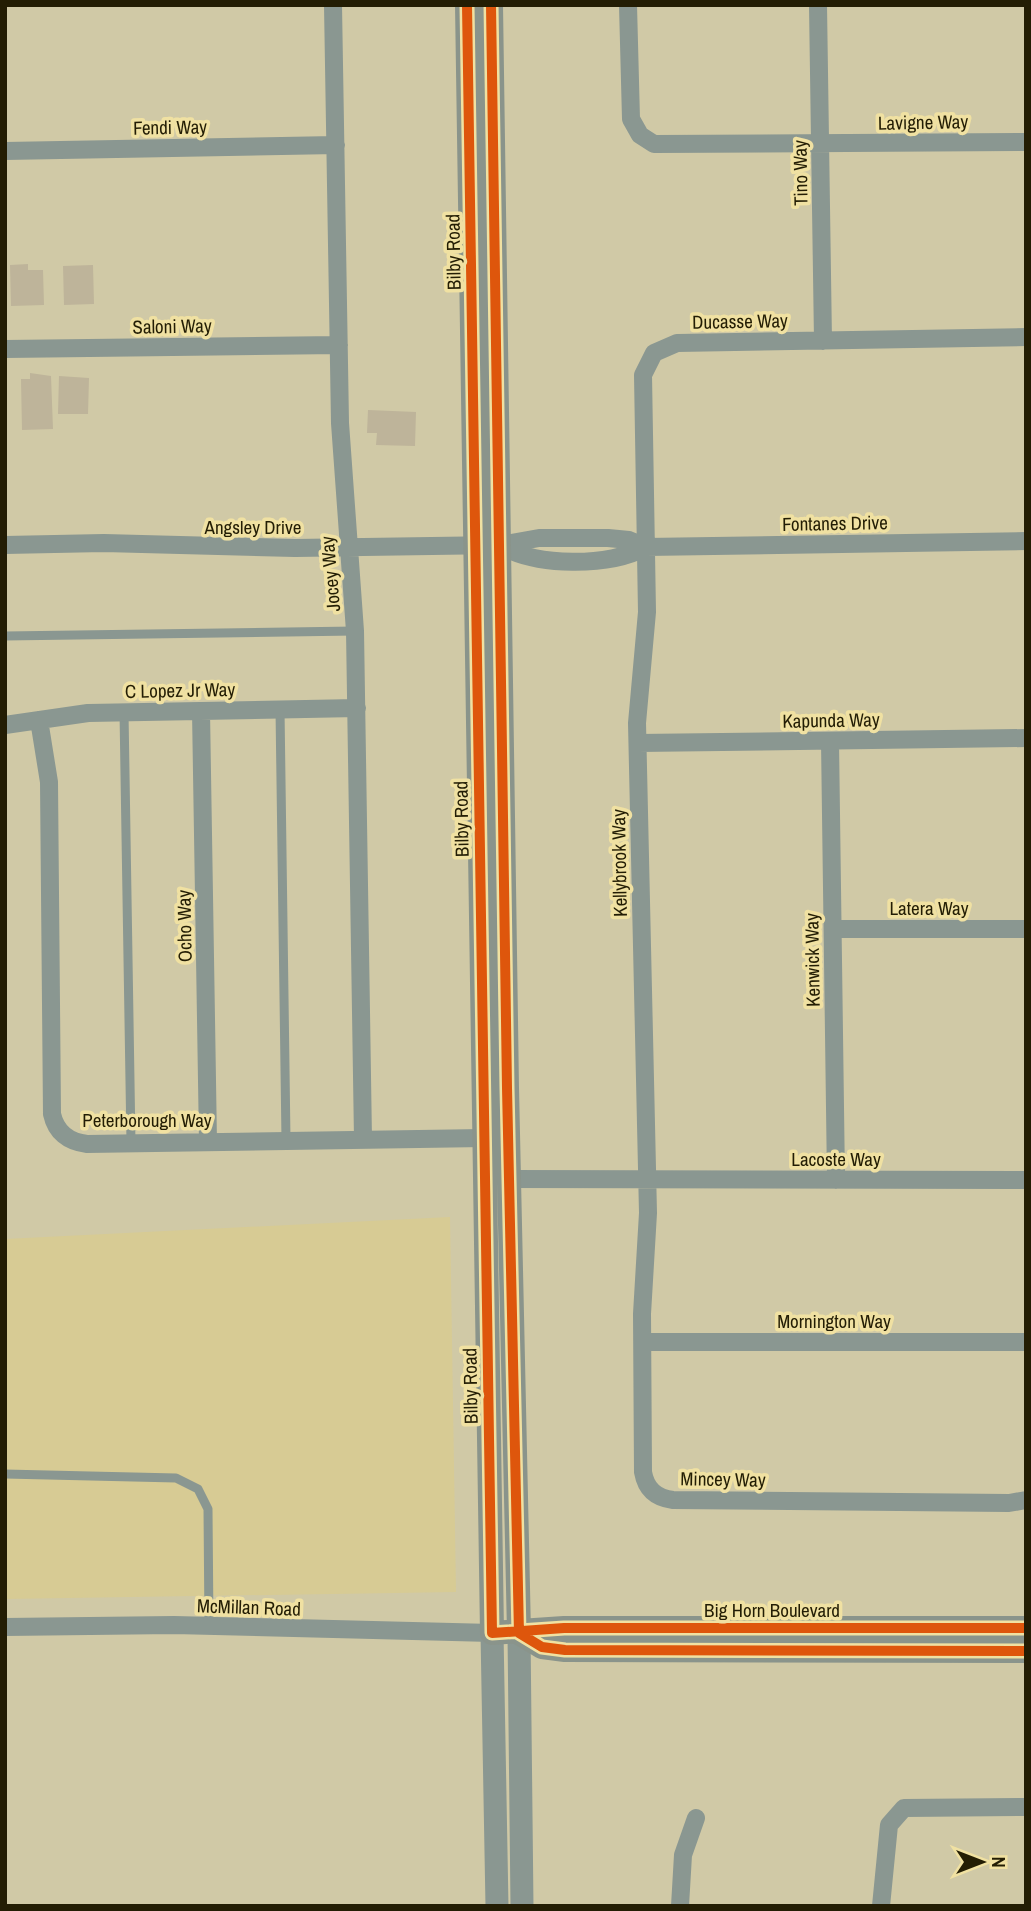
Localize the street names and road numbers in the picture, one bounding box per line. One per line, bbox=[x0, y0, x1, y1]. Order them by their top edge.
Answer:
street label: Lavigne Way bbox=[878, 108, 969, 136]
street label: Fendi Way bbox=[133, 113, 207, 141]
street label: Tino Way bbox=[786, 140, 814, 206]
street label: Bilby Road bbox=[439, 214, 467, 290]
street label: Ducasse Way bbox=[692, 307, 788, 335]
street label: Saloni Way bbox=[132, 312, 212, 340]
street label: Fontanes Drive bbox=[782, 509, 888, 537]
street label: Angsley Drive bbox=[204, 514, 301, 540]
street label: Jocey Way bbox=[314, 535, 346, 613]
street label: C Lopez Jr Way bbox=[125, 676, 236, 704]
street label: Kapunda Way bbox=[782, 706, 880, 734]
street label: Bilby Road bbox=[447, 781, 475, 857]
street label: Kellybrook Way bbox=[605, 809, 633, 917]
street label: Ocho Way bbox=[170, 889, 198, 962]
street label: Latera Way bbox=[889, 895, 969, 921]
street label: Kenwick Way bbox=[798, 913, 826, 1007]
street label: Peterborough Way bbox=[82, 1107, 212, 1133]
street label: Lacoste Way bbox=[791, 1146, 881, 1172]
street label: Mornington Way bbox=[777, 1308, 891, 1334]
street label: Bilby Road bbox=[456, 1348, 484, 1424]
street label: Mincey Way bbox=[680, 1465, 766, 1493]
street label: McMillan Road bbox=[197, 1592, 301, 1622]
street label: Big Horn Boulevard bbox=[704, 1597, 840, 1623]

